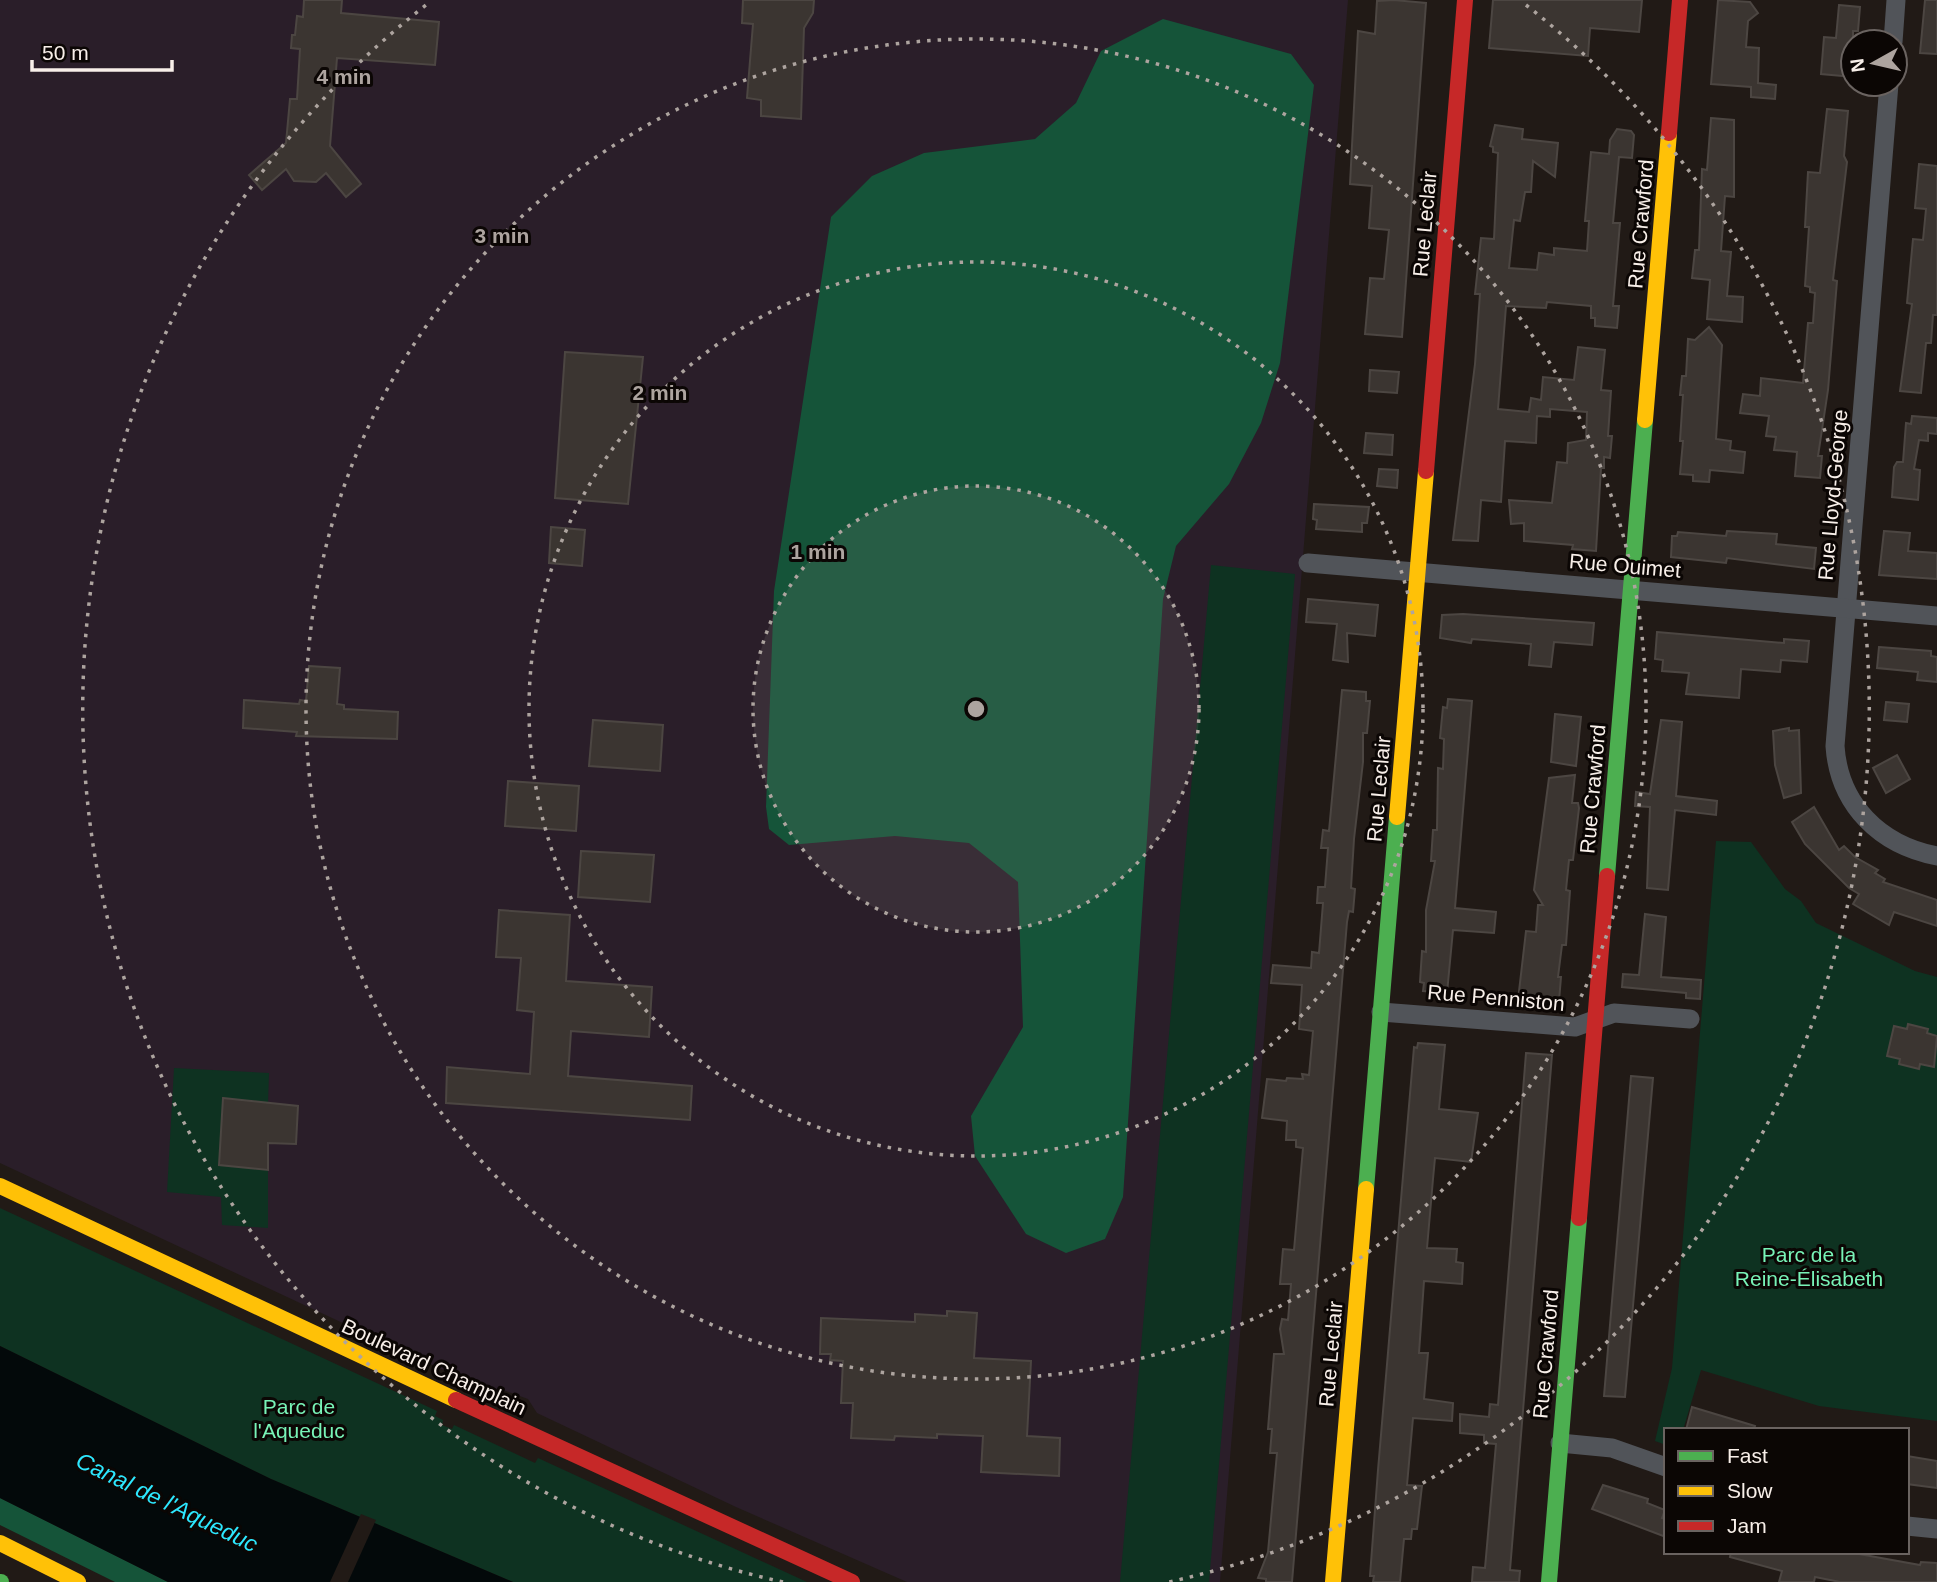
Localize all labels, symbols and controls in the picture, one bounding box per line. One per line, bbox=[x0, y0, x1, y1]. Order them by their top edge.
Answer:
scale bar bbox=[32, 28, 172, 72]
north arrow bbox=[1839, 28, 1909, 98]
text: 50 m bbox=[42, 41, 89, 64]
text: N bbox=[1846, 57, 1869, 74]
text: 4 min bbox=[317, 65, 371, 88]
street label: Rue Crawford bbox=[1623, 158, 1658, 289]
street label: Rue Leclair bbox=[1408, 170, 1441, 278]
text: 3 min bbox=[475, 224, 529, 247]
text: 2 min bbox=[633, 381, 687, 404]
street label: Rue Lloyd-George bbox=[1814, 408, 1851, 581]
text: 1 min bbox=[791, 540, 845, 563]
street label: Rue Ouimet bbox=[1568, 549, 1682, 582]
centre of rings bbox=[964, 697, 988, 721]
street label: Rue Crawford bbox=[1575, 723, 1610, 854]
street label: Rue Leclair bbox=[1362, 735, 1395, 843]
street label: Rue Penniston bbox=[1426, 980, 1566, 1015]
park label: Parc de la Reine-Élisabeth bbox=[1735, 1243, 1883, 1290]
street label: Rue Crawford bbox=[1528, 1288, 1563, 1419]
street label: Rue Leclair bbox=[1314, 1300, 1347, 1408]
street label: Boulevard Champlain bbox=[338, 1314, 530, 1419]
park label: Parc de l'Aqueduc bbox=[253, 1395, 345, 1442]
legend bbox=[1664, 1428, 1909, 1554]
text: Fast bbox=[1727, 1444, 1768, 1467]
water label: Canal de l'Aqueduc bbox=[72, 1447, 262, 1557]
text: Slow bbox=[1727, 1479, 1773, 1502]
text: Jam bbox=[1727, 1514, 1767, 1537]

